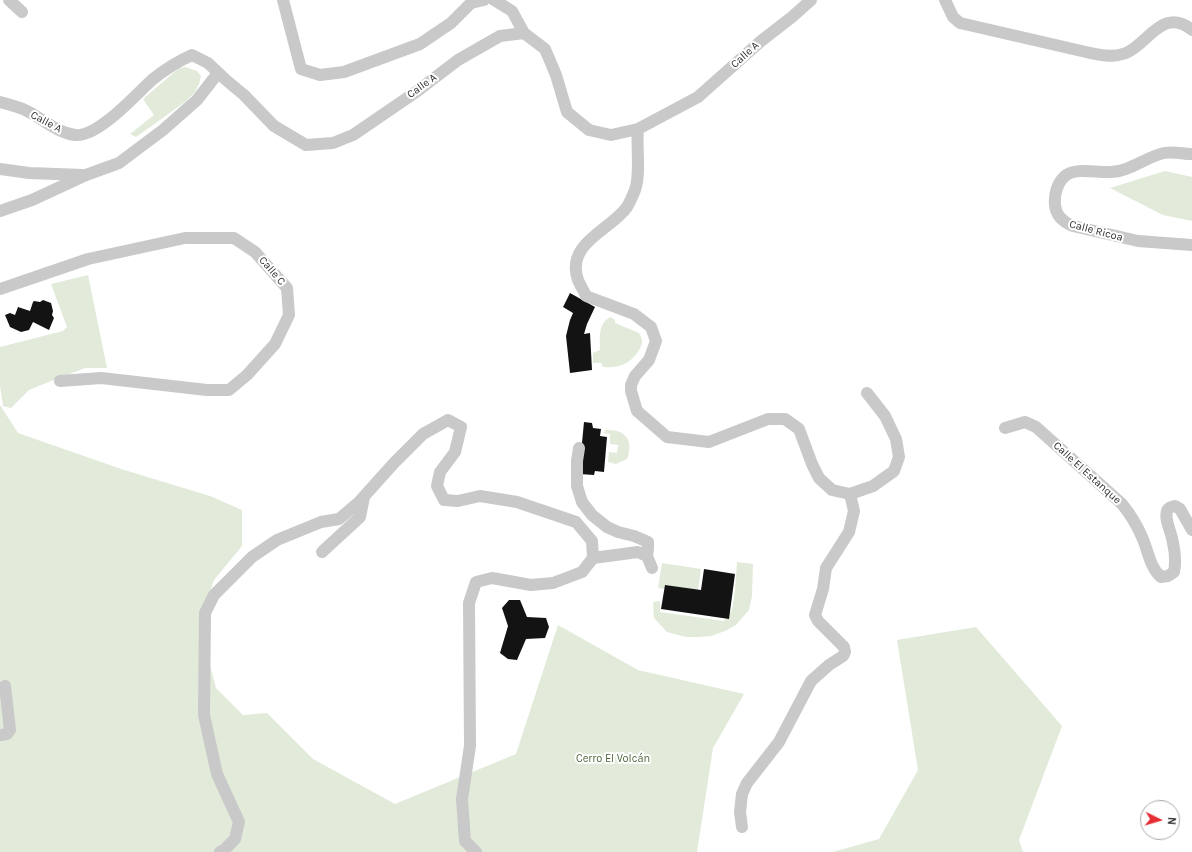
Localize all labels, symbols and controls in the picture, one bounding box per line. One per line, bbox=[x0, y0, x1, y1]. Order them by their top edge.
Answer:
street label: Calle A bbox=[728, 39, 762, 71]
street label: Calle A bbox=[405, 71, 439, 101]
street label: Calle A bbox=[28, 108, 64, 136]
street label: Calle Ricoa bbox=[1068, 218, 1124, 244]
street label: Calle C bbox=[256, 254, 288, 288]
street label: Calle El Estanque bbox=[1050, 439, 1124, 507]
park label: Cerro El Volcán bbox=[576, 752, 650, 766]
north arrow bbox=[1140, 800, 1180, 840]
text: N bbox=[1165, 816, 1178, 825]

